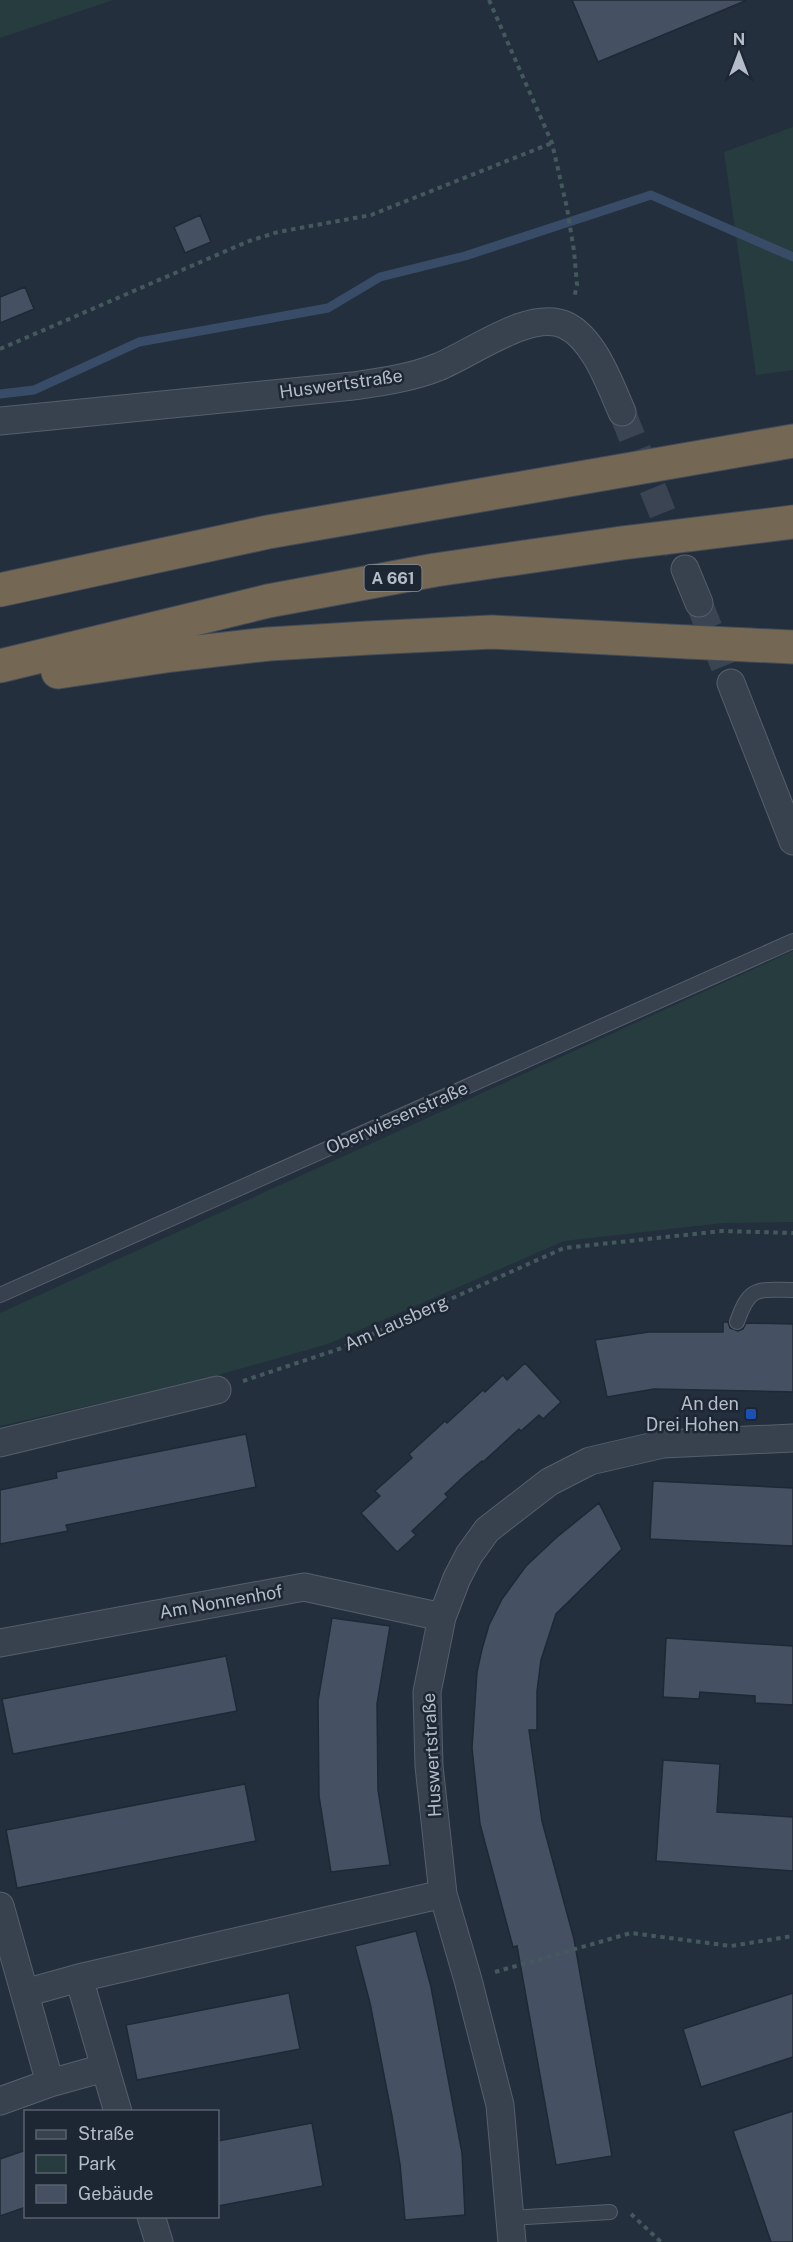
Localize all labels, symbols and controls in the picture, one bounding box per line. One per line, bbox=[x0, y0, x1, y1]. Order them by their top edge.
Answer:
north arrow bbox=[709, 24, 769, 84]
text: N bbox=[733, 30, 745, 49]
street label: Huswertstraße bbox=[278, 364, 404, 403]
road number: A 661 bbox=[364, 565, 422, 591]
street label: Oberwiesenstraße bbox=[323, 1077, 471, 1158]
street label: Am Lausberg bbox=[341, 1290, 451, 1355]
place label: An den Drei Hohen bbox=[646, 1393, 739, 1435]
marker: An den Drei Hohen bbox=[744, 1407, 758, 1421]
street label: Am Nonnenhof bbox=[158, 1580, 284, 1623]
street label: Huswertstraße bbox=[418, 1692, 445, 1818]
legend bbox=[24, 2110, 219, 2218]
text: Straße bbox=[78, 2123, 134, 2144]
text: Park bbox=[78, 2153, 116, 2174]
text: Gebäude bbox=[78, 2183, 153, 2204]

